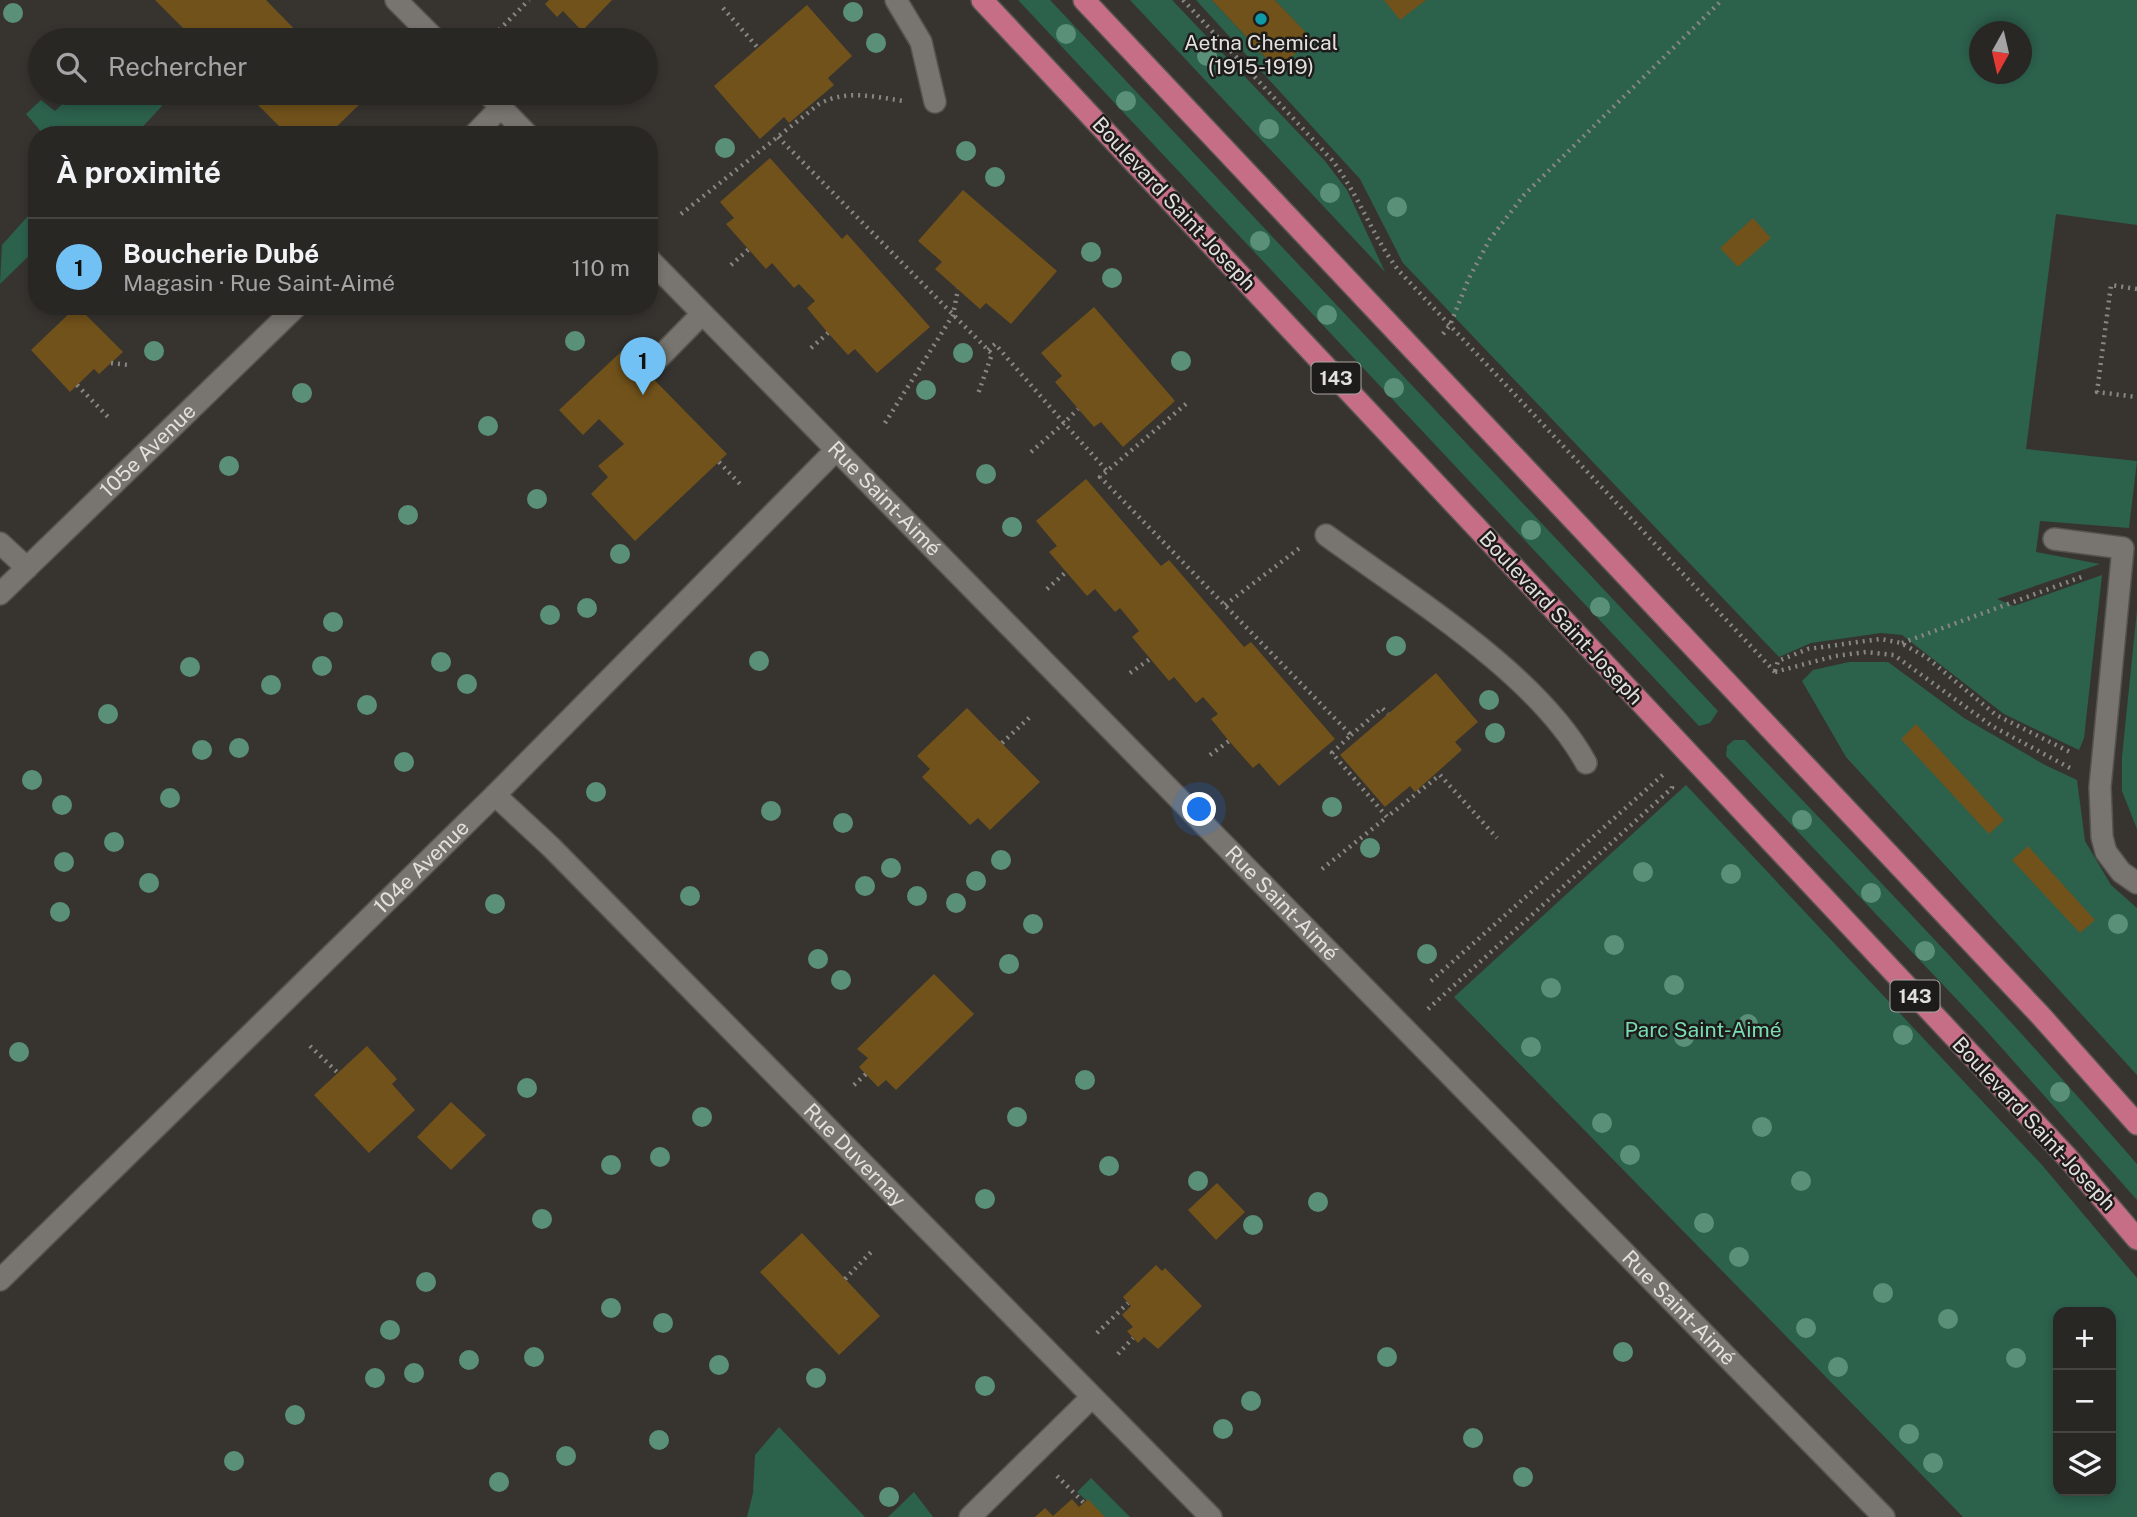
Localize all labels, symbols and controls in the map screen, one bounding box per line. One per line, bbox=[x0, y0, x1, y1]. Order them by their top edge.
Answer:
marker: Aetna Chemical (1915-1919) bbox=[1253, 11, 1269, 27]
north arrow bbox=[1969, 21, 2032, 84]
search box bbox=[28, 28, 658, 105]
place label: Aetna Chemical (1915-1919) bbox=[1184, 30, 1338, 79]
icon: search bbox=[52, 48, 90, 86]
text: Rechercher bbox=[108, 51, 247, 82]
street label: Boulevard Saint-Joseph bbox=[1087, 112, 1261, 296]
text: À proximité bbox=[56, 154, 221, 190]
text: Boucherie Dubé bbox=[123, 238, 319, 269]
text: 1 bbox=[74, 254, 84, 281]
text: 110 m bbox=[572, 254, 630, 281]
text: Magasin · Rue Saint-Aimé bbox=[123, 269, 395, 296]
pin: 1 bbox=[620, 337, 666, 395]
road number: 143 bbox=[1312, 362, 1360, 394]
street label: 105e Avenue bbox=[94, 398, 201, 502]
street label: Rue Saint-Aimé bbox=[823, 436, 947, 561]
street label: Boulevard Saint-Joseph bbox=[1474, 526, 1648, 710]
your location bbox=[1182, 792, 1216, 826]
street label: 104e Avenue bbox=[368, 815, 474, 919]
street label: Rue Saint-Aimé bbox=[1220, 840, 1344, 966]
road number: 143 bbox=[1890, 980, 1940, 1012]
park label: Parc Saint-Aimé bbox=[1624, 1017, 1782, 1042]
street label: Boulevard Saint-Joseph bbox=[1947, 1032, 2121, 1216]
street label: Rue Duvernay bbox=[799, 1098, 911, 1212]
street label: Rue Saint-Aimé bbox=[1617, 1245, 1741, 1370]
map controls bbox=[2053, 1307, 2116, 1496]
button: + bbox=[2053, 1307, 2116, 1370]
button: − bbox=[2053, 1370, 2116, 1433]
button: layers bbox=[2053, 1433, 2116, 1496]

